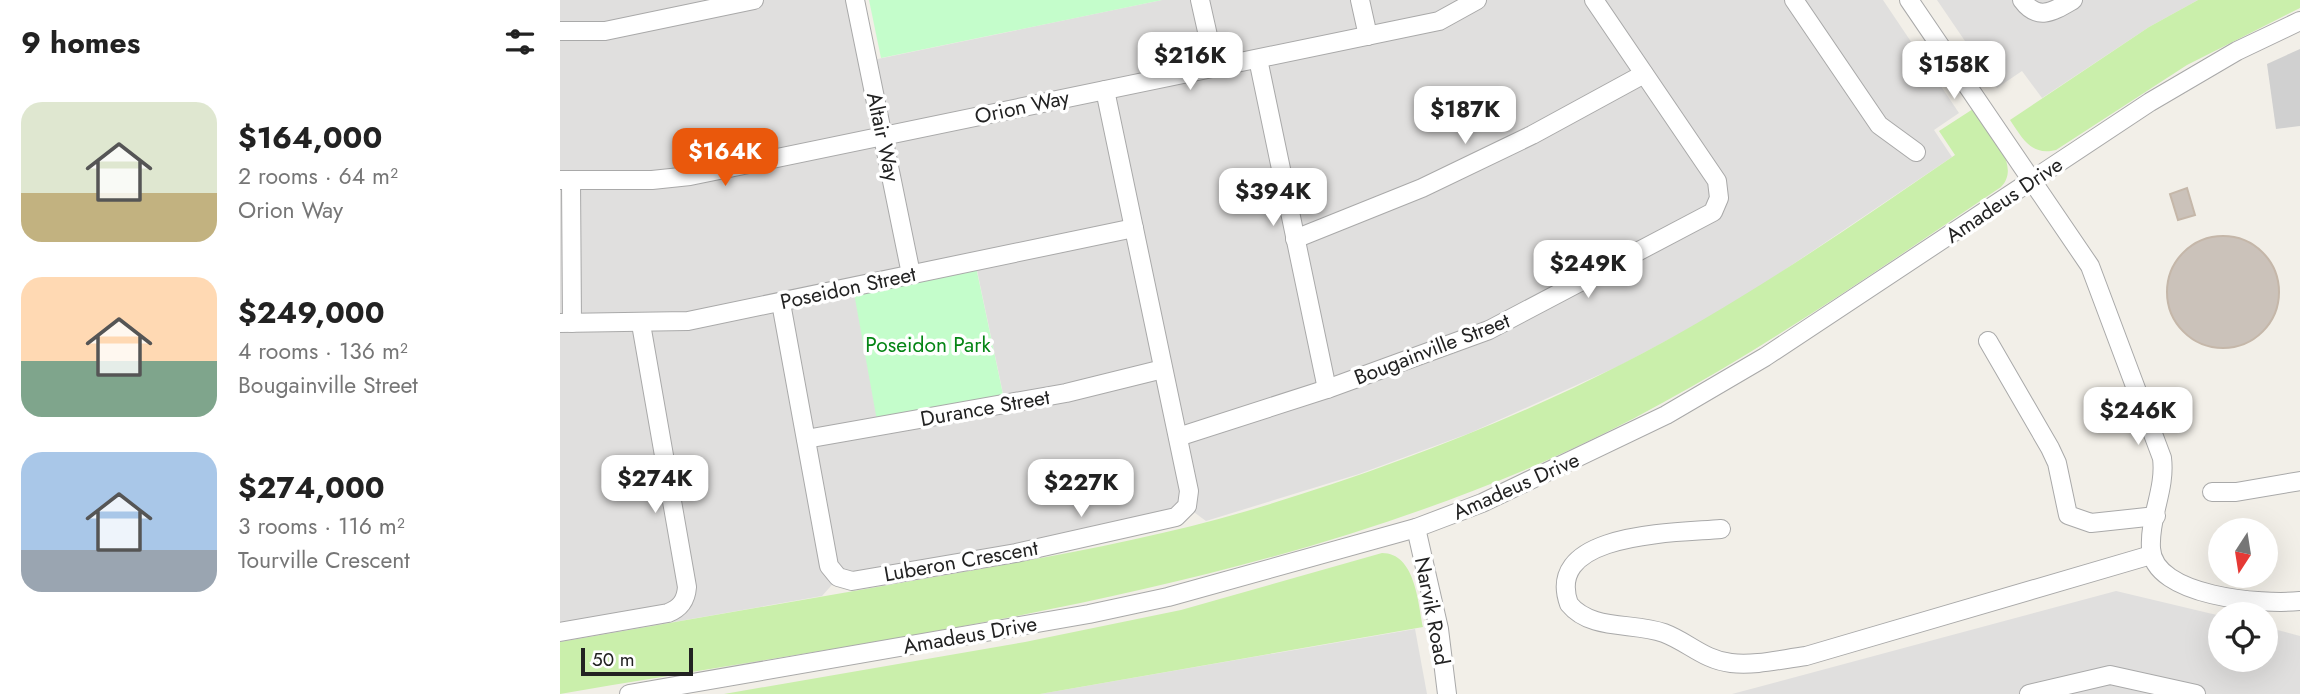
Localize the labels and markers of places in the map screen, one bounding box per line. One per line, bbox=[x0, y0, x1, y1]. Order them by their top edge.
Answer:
pin: $216K bbox=[1141, 32, 1239, 92]
pin: $158K bbox=[1905, 42, 2003, 101]
pin: $187K bbox=[1416, 86, 1514, 146]
pin: $164K bbox=[676, 128, 774, 188]
pin: $394K bbox=[1224, 168, 1322, 228]
pin: $249K bbox=[1539, 240, 1637, 300]
pin: $246K bbox=[2089, 388, 2187, 447]
pin: $274K bbox=[606, 456, 704, 515]
pin: $227K bbox=[1032, 460, 1130, 519]

